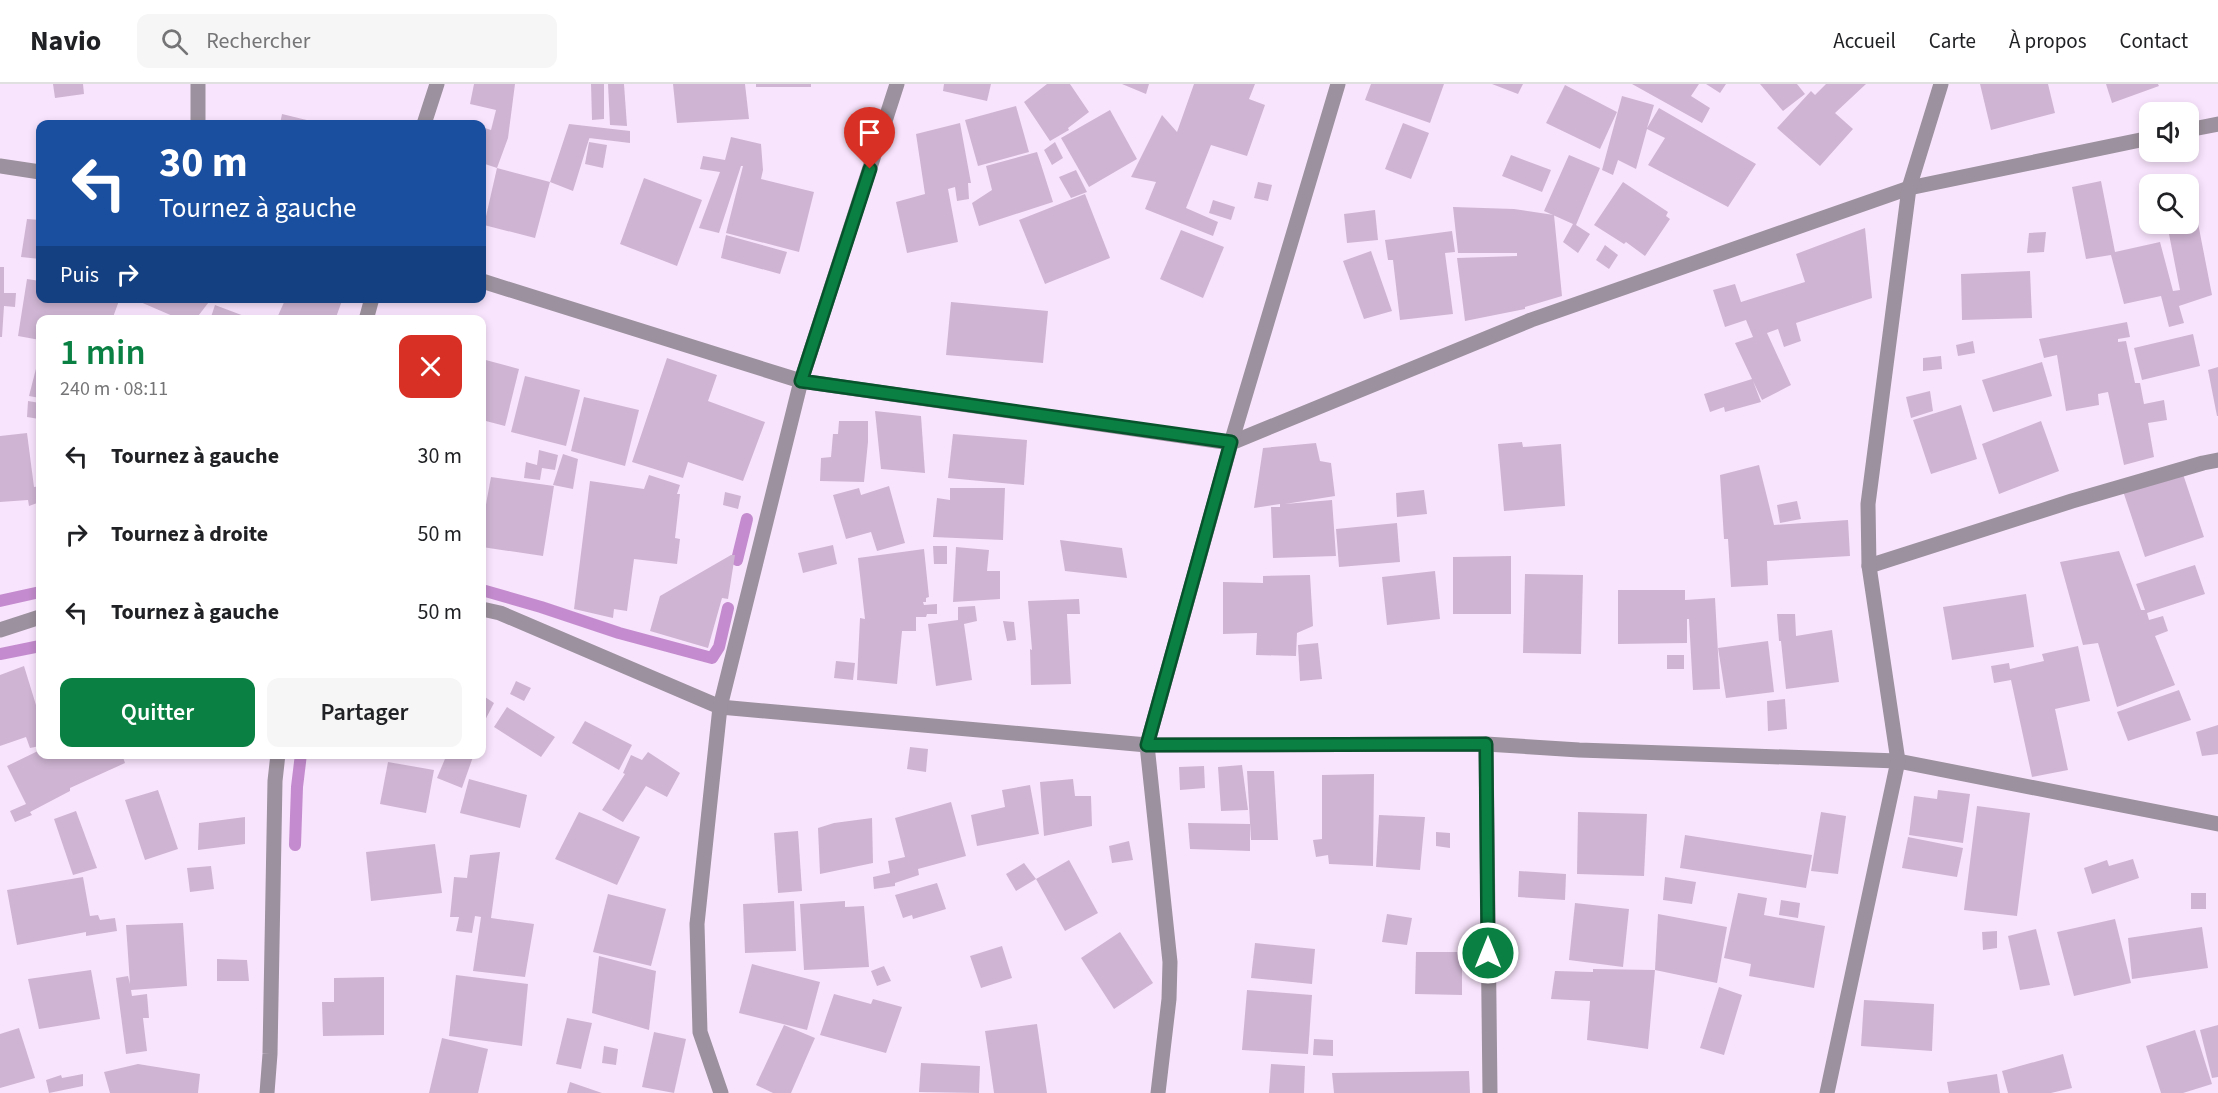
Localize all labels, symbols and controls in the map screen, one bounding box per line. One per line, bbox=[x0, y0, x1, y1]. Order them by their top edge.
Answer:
search box bbox=[137, 14, 557, 68]
text: Navio bbox=[30, 21, 101, 61]
icon: search bbox=[158, 25, 191, 58]
text: Rechercher bbox=[206, 25, 310, 57]
text: Accueil bbox=[1833, 26, 1896, 56]
text: Carte bbox=[1929, 26, 1976, 56]
text: À propos bbox=[2009, 26, 2086, 56]
text: Contact bbox=[2119, 26, 2188, 56]
map controls bbox=[2139, 102, 2199, 234]
button: sound bbox=[2139, 102, 2199, 162]
pin bbox=[844, 107, 895, 169]
icon: arrive bbox=[853, 116, 886, 149]
text: 30 m bbox=[159, 133, 248, 193]
icon: left bbox=[60, 144, 138, 222]
button: search bbox=[2139, 174, 2199, 234]
text: Tournez à gauche bbox=[159, 189, 356, 228]
icon: right bbox=[111, 258, 144, 291]
text: Puis bbox=[60, 259, 99, 291]
text: 1 min bbox=[60, 327, 146, 378]
button: close bbox=[399, 335, 462, 398]
text: 240 m · 08:11 bbox=[60, 375, 168, 403]
icon: left bbox=[60, 440, 93, 473]
text: Tournez à gauche bbox=[111, 440, 279, 472]
text: 30 m bbox=[417, 440, 462, 472]
icon: right bbox=[60, 518, 93, 551]
text: Tournez à droite bbox=[111, 518, 268, 550]
text: 50 m bbox=[417, 518, 462, 550]
icon: left bbox=[60, 596, 93, 629]
text: Tournez à gauche bbox=[111, 596, 279, 628]
text: 50 m bbox=[417, 596, 462, 628]
button: Quitter bbox=[60, 678, 255, 747]
button: Partager bbox=[267, 678, 462, 747]
position arrow bbox=[1456, 921, 1520, 985]

